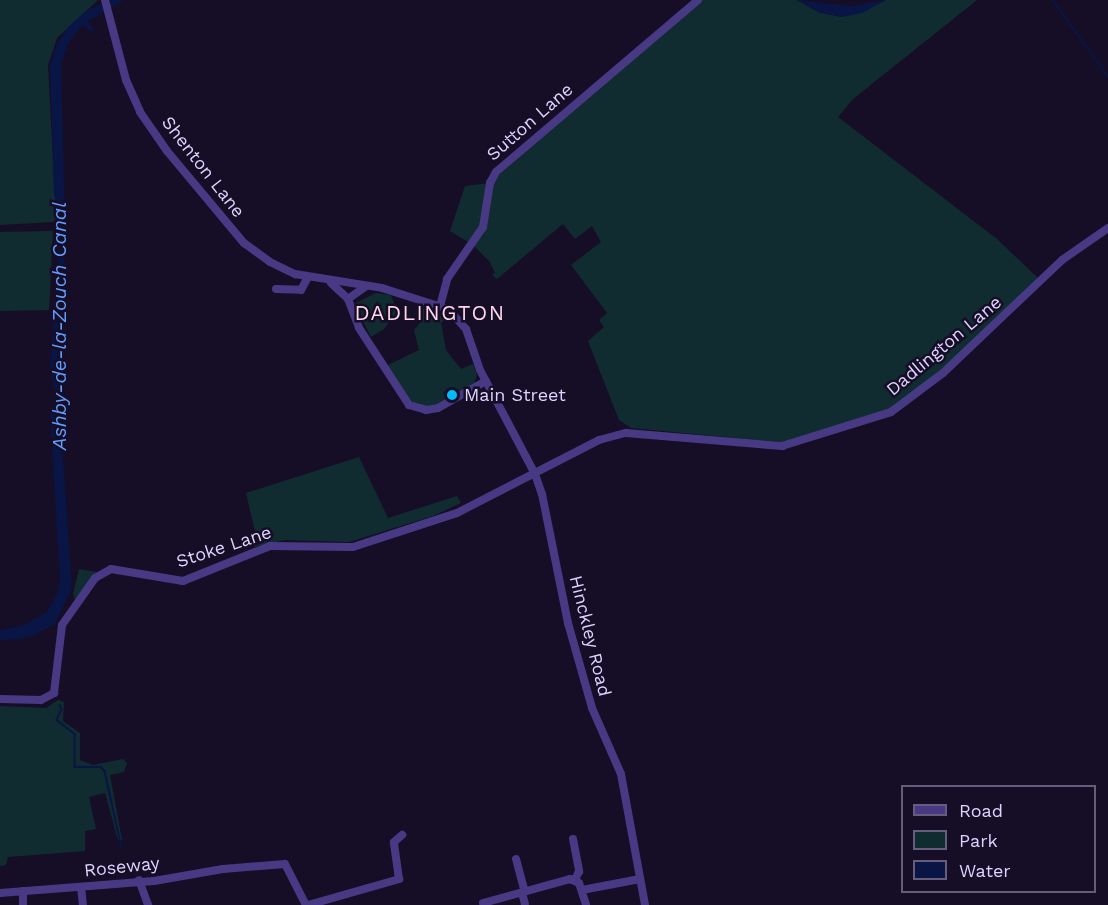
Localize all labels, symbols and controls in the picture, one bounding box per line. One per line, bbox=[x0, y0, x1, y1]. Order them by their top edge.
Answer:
street label: Sutton Lane bbox=[483, 79, 577, 165]
street label: Shenton Lane bbox=[157, 112, 249, 222]
water label: Ashby-de-la-Zouch Canal bbox=[47, 202, 71, 450]
street label: Dadlington Lane bbox=[882, 292, 1006, 400]
district label: DADLINGTON bbox=[354, 300, 506, 326]
place label: Main Street bbox=[464, 384, 566, 406]
marker: Main Street bbox=[445, 388, 459, 402]
street label: Stoke Lane bbox=[174, 521, 274, 573]
street label: Hinckley Road bbox=[564, 573, 616, 699]
legend bbox=[901, 785, 1096, 893]
text: Road bbox=[959, 800, 1003, 821]
text: Park bbox=[959, 830, 998, 851]
street label: Roseway bbox=[83, 852, 161, 882]
text: Water bbox=[959, 860, 1011, 881]

